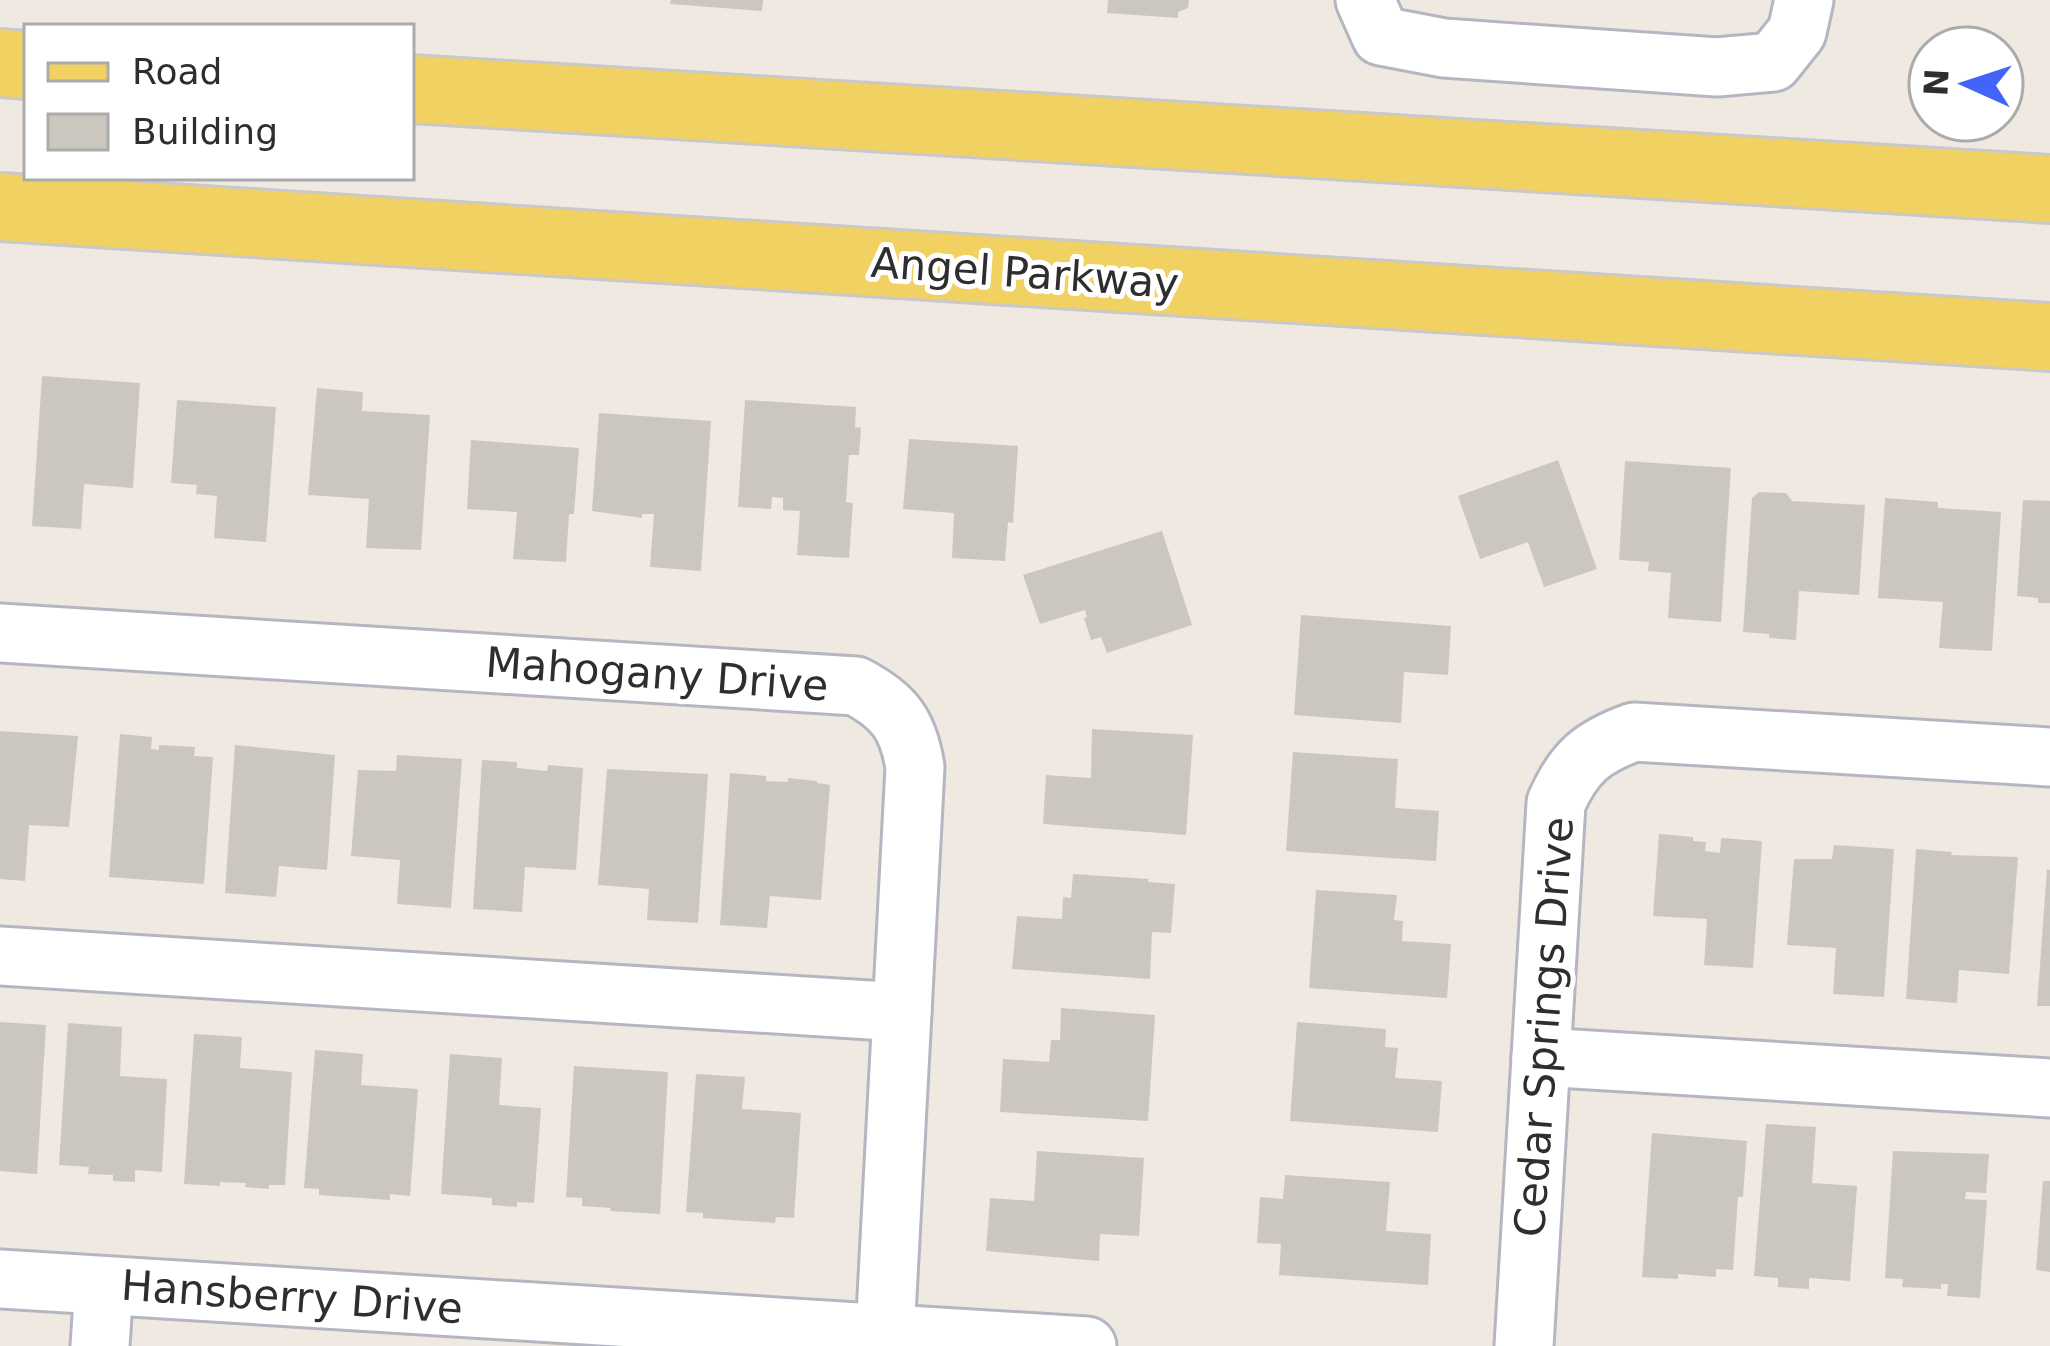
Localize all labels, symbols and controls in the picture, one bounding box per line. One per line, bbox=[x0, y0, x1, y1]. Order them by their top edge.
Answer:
legend bbox=[24, 24, 414, 180]
north arrow bbox=[1906, 24, 2026, 144]
text: Road bbox=[132, 51, 222, 92]
text: N bbox=[1916, 68, 1957, 97]
text: Building bbox=[132, 111, 278, 152]
street label: Angel Parkway bbox=[869, 238, 1181, 308]
street label: Mahogany Drive bbox=[484, 638, 830, 710]
street label: Cedar Springs Drive bbox=[1505, 815, 1583, 1239]
street label: Hansberry Drive bbox=[120, 1261, 464, 1333]

